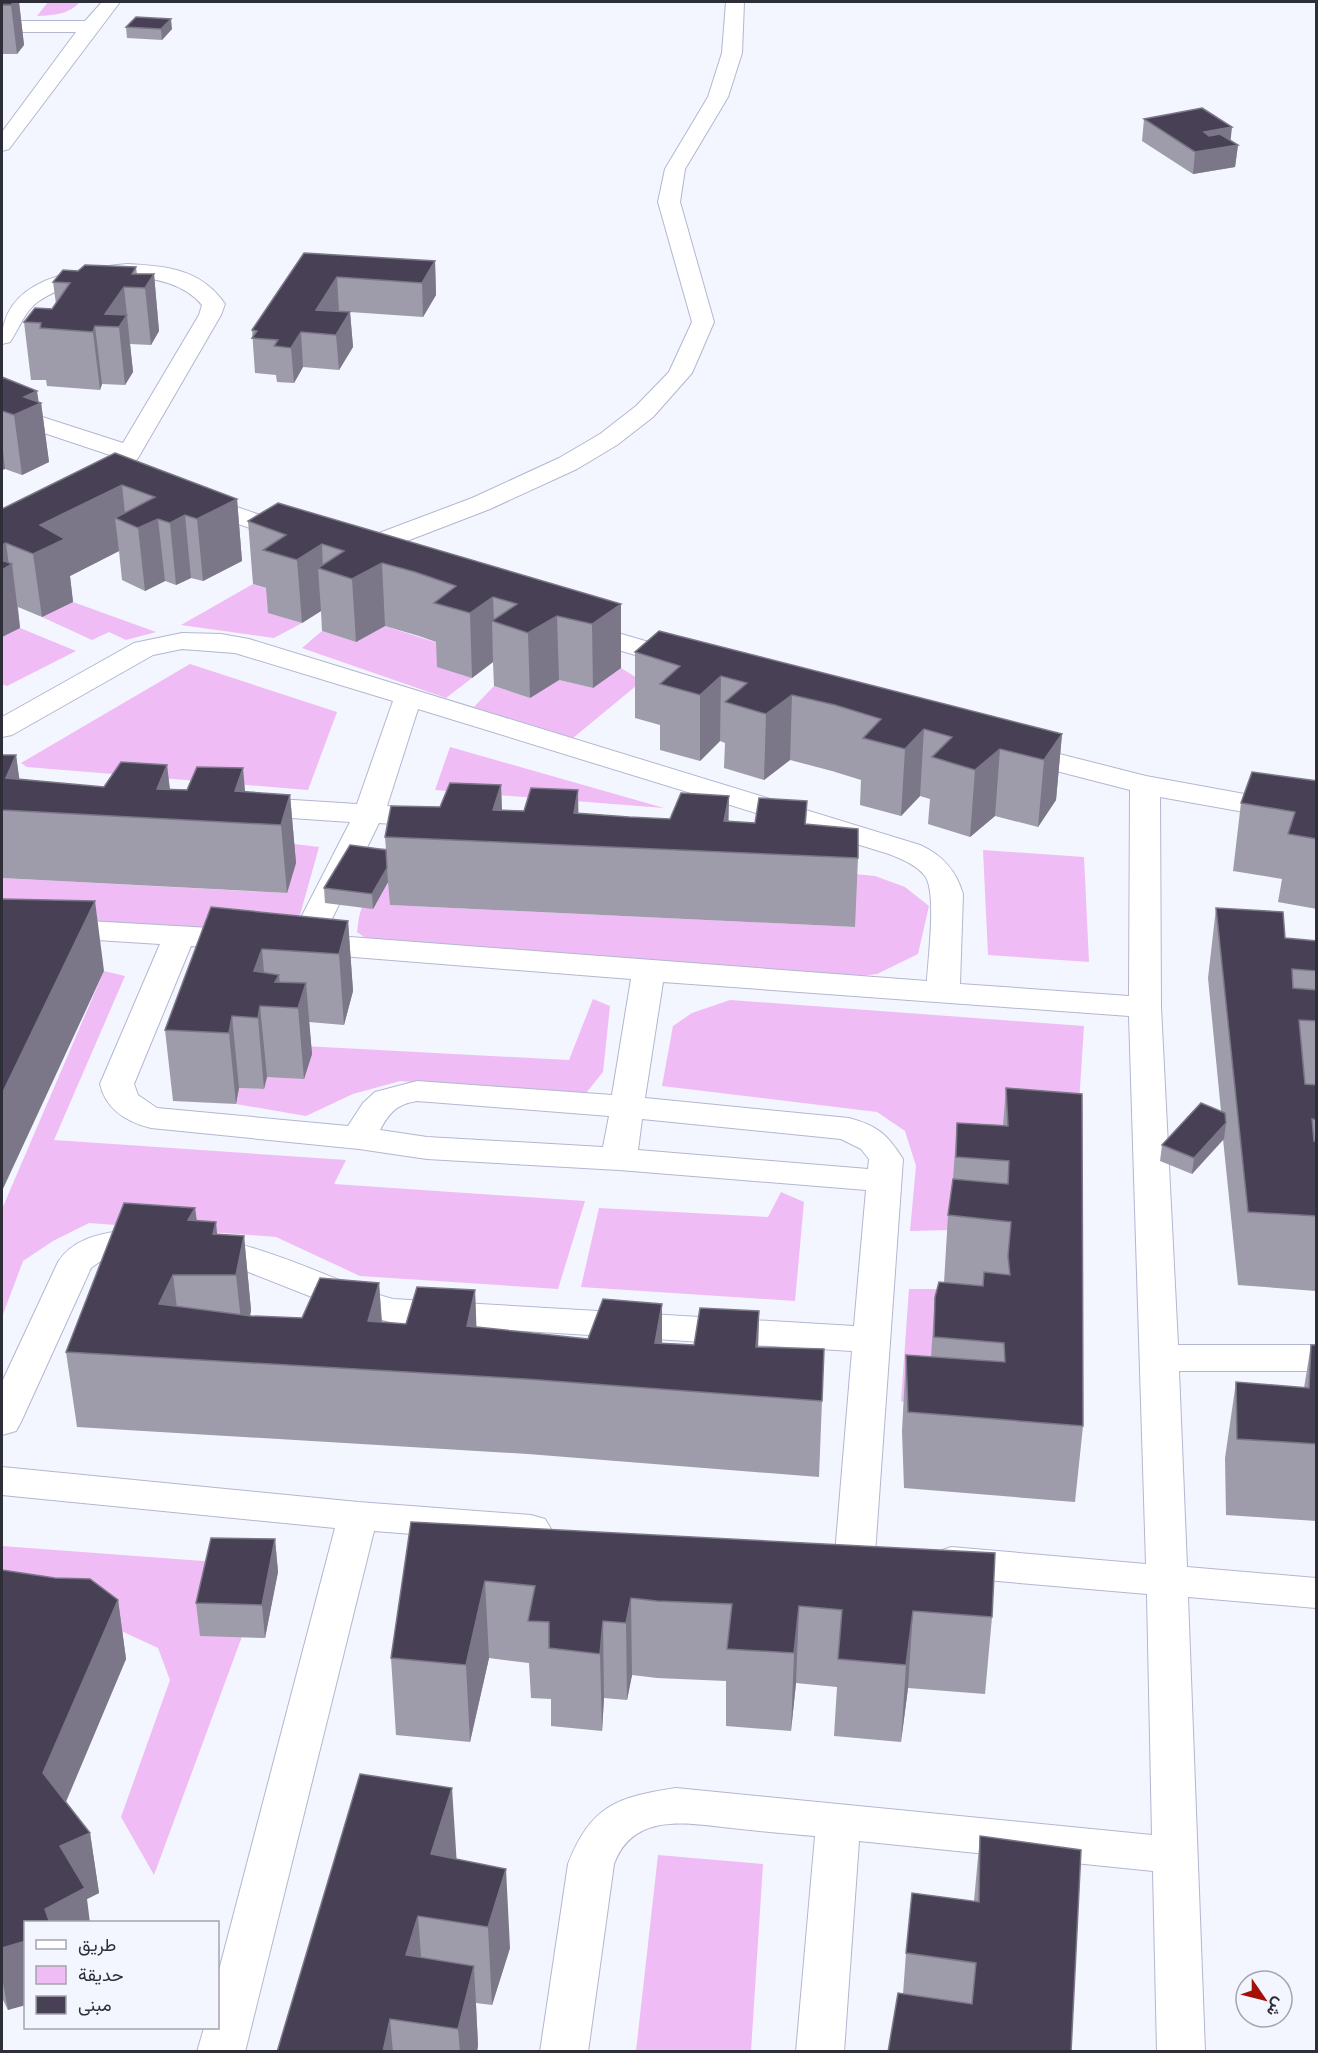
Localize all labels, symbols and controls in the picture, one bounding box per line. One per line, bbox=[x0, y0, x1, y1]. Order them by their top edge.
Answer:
legend bbox=[24, 1921, 219, 2029]
text: طريق bbox=[78, 1935, 116, 1956]
text: حديقة bbox=[78, 1965, 124, 1985]
north arrow bbox=[1234, 1969, 1294, 2029]
text: ش bbox=[1263, 1994, 1288, 2020]
text: مبنى bbox=[78, 1995, 112, 2016]

